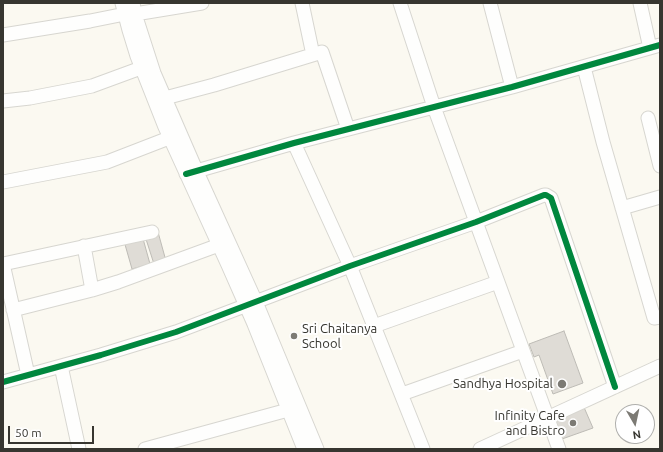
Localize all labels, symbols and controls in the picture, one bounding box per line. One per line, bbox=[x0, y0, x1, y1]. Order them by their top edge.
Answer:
place label: Sri Chaitanya School bbox=[302, 321, 377, 352]
marker: Sri Chaitanya School bbox=[289, 331, 299, 341]
place label: Sandhya Hospital bbox=[453, 376, 553, 392]
marker: Sandhya Hospital bbox=[556, 378, 568, 390]
north arrow bbox=[615, 404, 655, 444]
place label: Infinity Cafe and Bistro bbox=[494, 408, 565, 439]
scale bar bbox=[10, 418, 96, 444]
marker: Infinity Cafe and Bistro bbox=[568, 418, 578, 428]
text: 50 m bbox=[15, 426, 42, 439]
text: N bbox=[632, 428, 642, 441]

